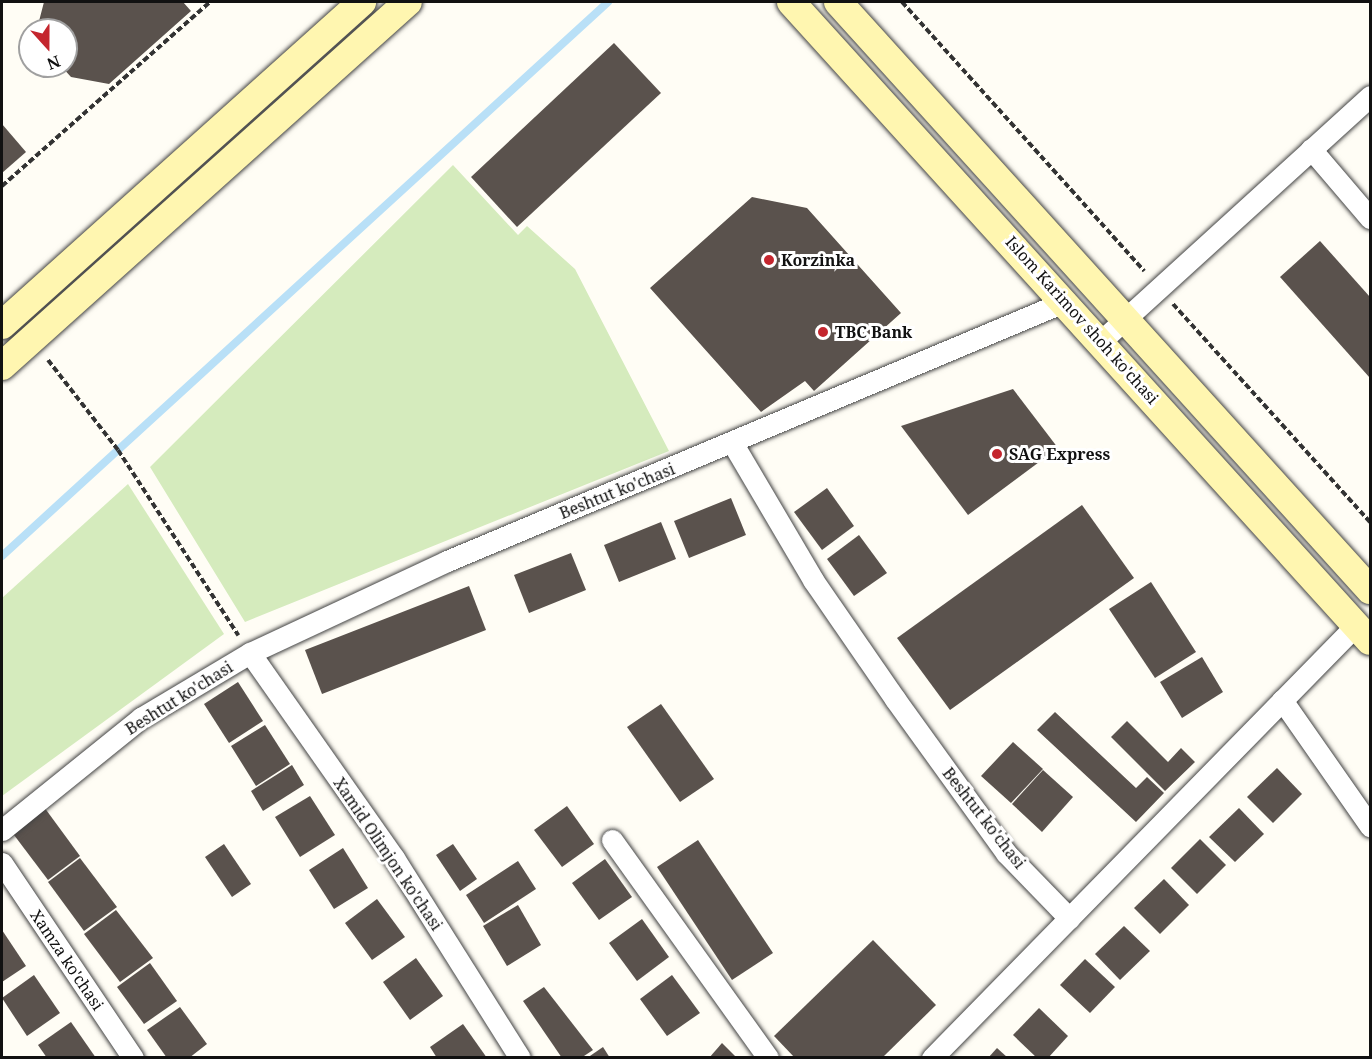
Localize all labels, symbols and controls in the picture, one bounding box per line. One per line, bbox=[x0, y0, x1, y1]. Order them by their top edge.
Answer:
north arrow bbox=[18, 18, 78, 78]
text: N bbox=[44, 50, 64, 75]
street label: Islom Karimov shoh ko'chasi bbox=[1002, 232, 1162, 408]
place label: Korzinka bbox=[781, 250, 855, 270]
marker: Korzinka bbox=[762, 253, 776, 267]
place label: TBC Bank bbox=[835, 322, 912, 342]
marker: TBC Bank bbox=[816, 325, 830, 339]
place label: SAG Express bbox=[1009, 444, 1110, 464]
marker: SAG Express bbox=[990, 447, 1004, 461]
street label: Beshtut ko'chasi bbox=[556, 459, 678, 523]
street label: Beshtut ko'chasi bbox=[122, 657, 236, 739]
street label: Beshtut ko'chasi bbox=[939, 764, 1029, 872]
street label: Xamid Olimjon ko'chasi bbox=[330, 774, 446, 934]
street label: Xamza ko'chasi bbox=[26, 906, 108, 1014]

